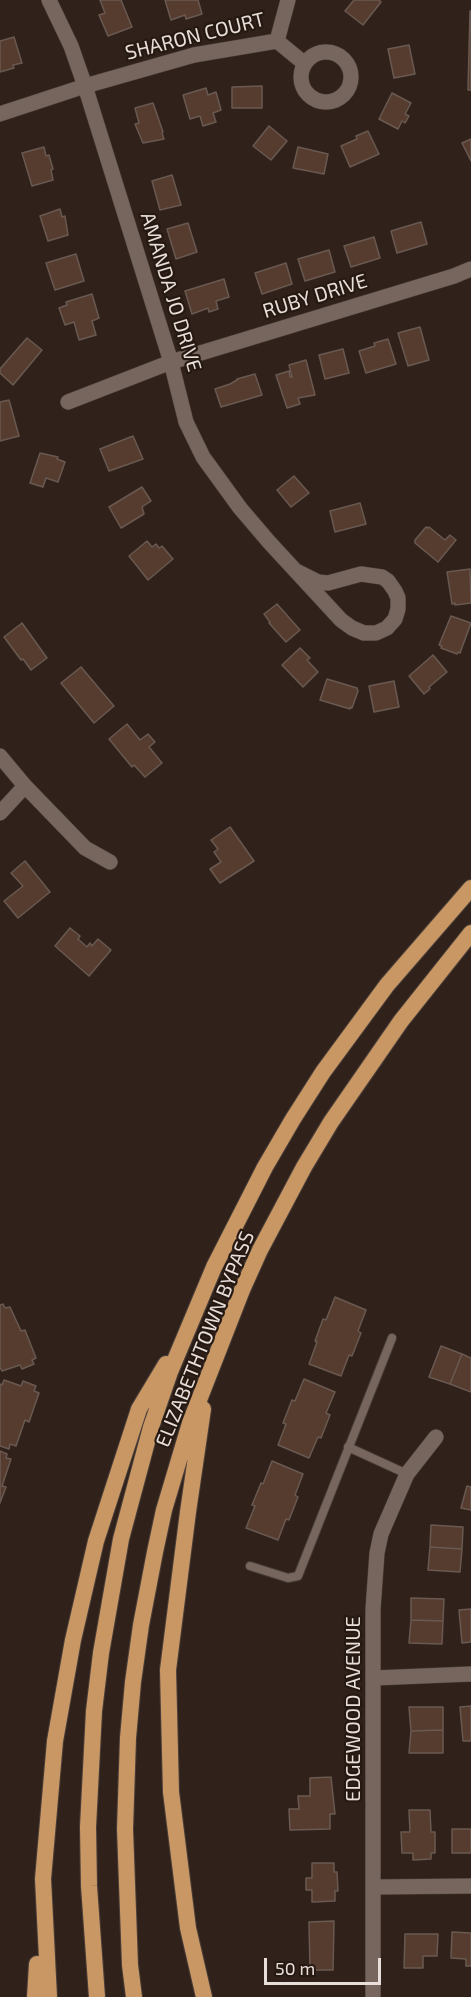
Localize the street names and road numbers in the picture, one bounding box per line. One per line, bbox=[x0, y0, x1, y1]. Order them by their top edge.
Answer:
street label: SHARON COURT bbox=[123, 7, 267, 65]
street label: AMANDA JO DRIVE bbox=[135, 209, 207, 375]
street label: RUBY DRIVE bbox=[260, 269, 370, 323]
street label: ELIZABETHTOWN BYPASS bbox=[151, 1227, 259, 1451]
street label: EDGEWOOD AVENUE bbox=[341, 1616, 365, 1802]

